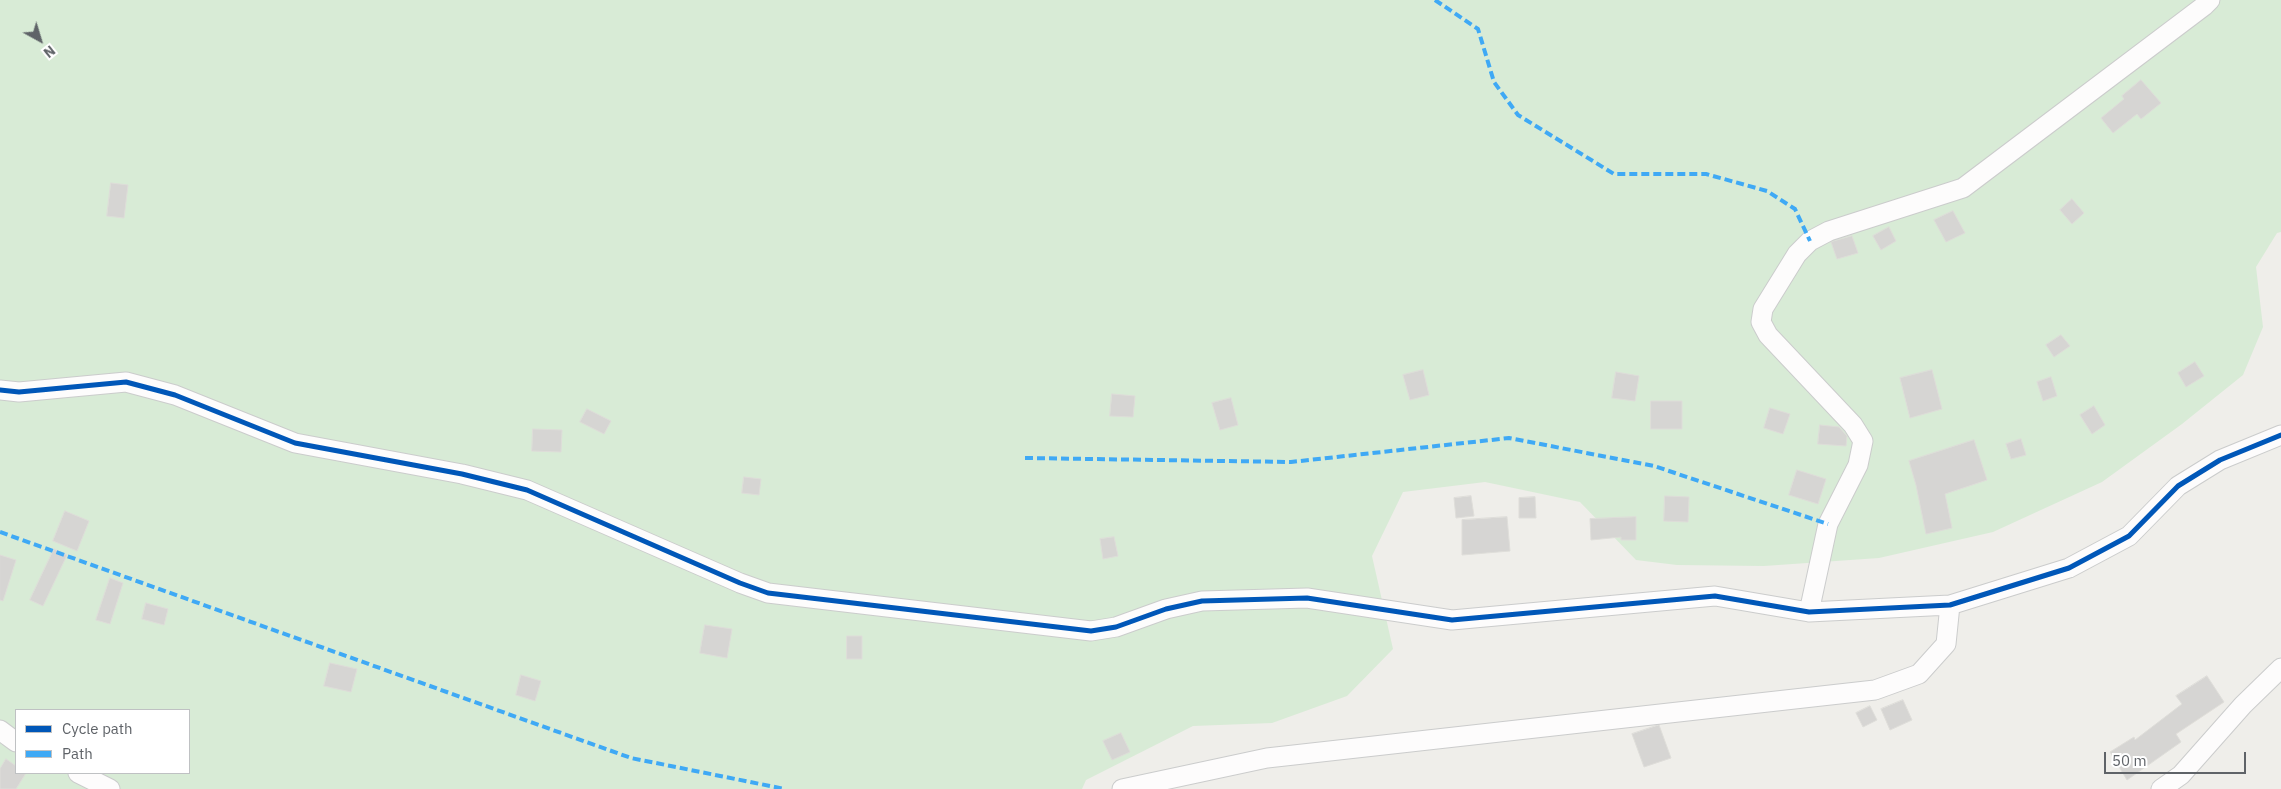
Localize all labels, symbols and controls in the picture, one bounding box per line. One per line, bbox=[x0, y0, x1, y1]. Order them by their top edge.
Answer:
north arrow bbox=[15, 15, 65, 65]
text: N bbox=[40, 41, 59, 62]
legend bbox=[15, 709, 190, 774]
text: Cycle path bbox=[62, 719, 133, 738]
scale bar bbox=[2106, 742, 2248, 774]
text: Path bbox=[62, 744, 93, 763]
text: 50 m bbox=[2112, 751, 2147, 770]

